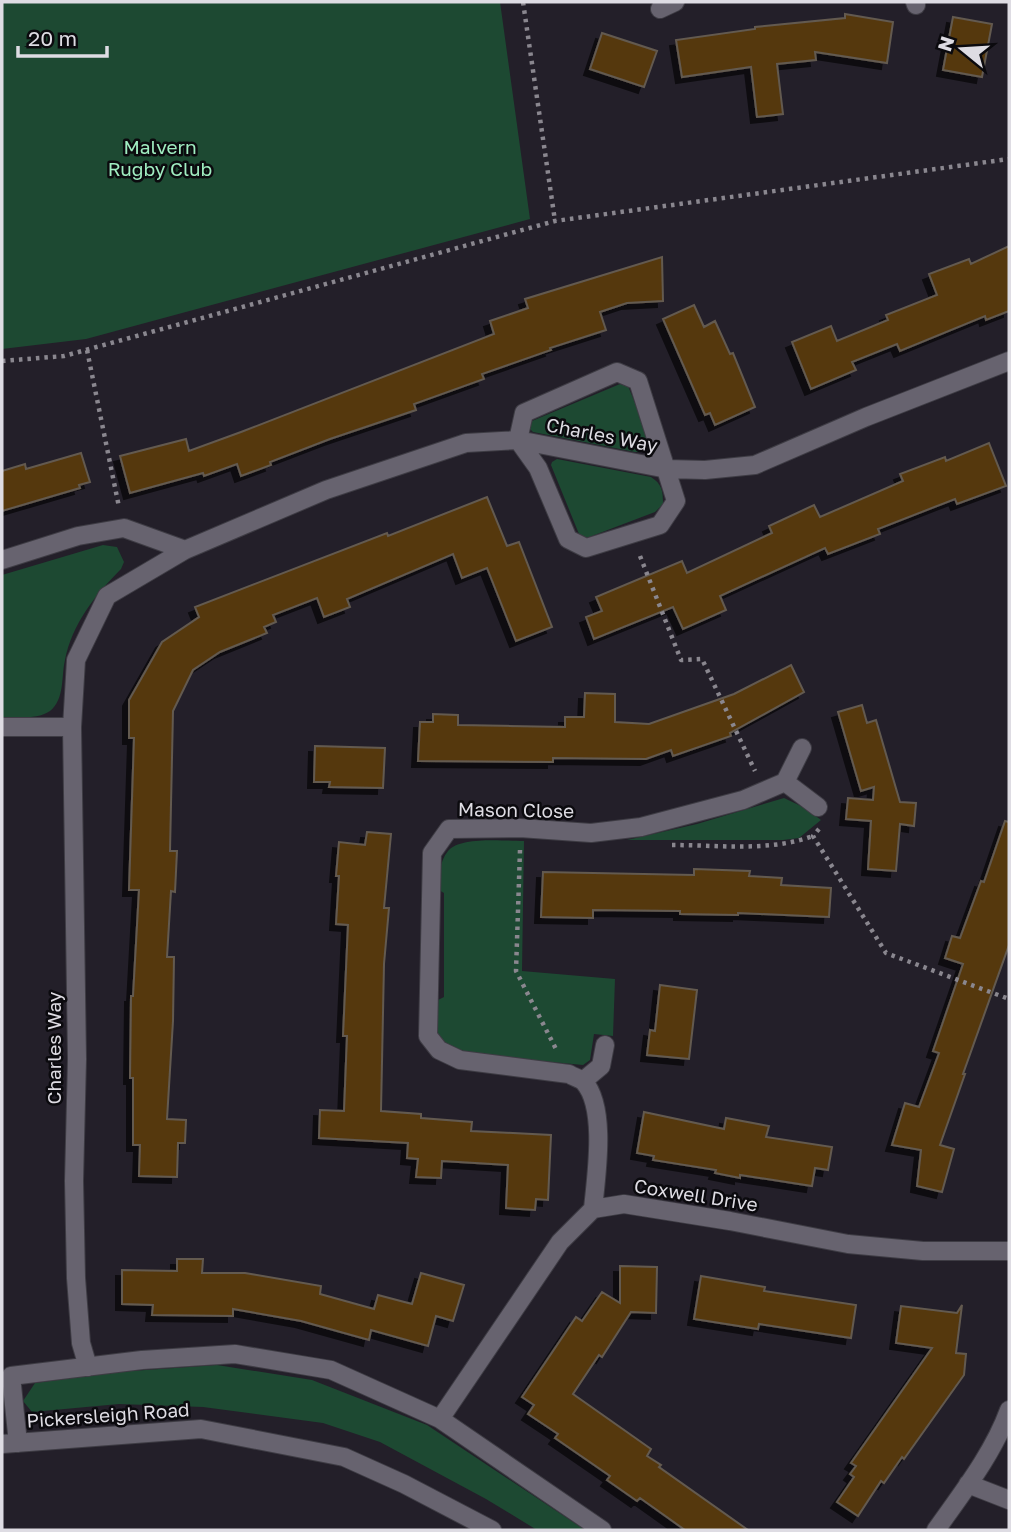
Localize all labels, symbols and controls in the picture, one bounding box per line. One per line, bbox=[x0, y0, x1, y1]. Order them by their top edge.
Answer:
scale bar bbox=[18, 14, 107, 58]
north arrow bbox=[927, 14, 997, 84]
text: 20 m bbox=[28, 25, 77, 51]
text: N bbox=[932, 33, 959, 54]
park label: Malvern Rugby Club bbox=[108, 135, 212, 180]
street label: Charles Way bbox=[544, 412, 660, 457]
street label: Mason Close bbox=[458, 797, 574, 822]
street label: Charles Way bbox=[42, 991, 65, 1104]
street label: Coxwell Drive bbox=[633, 1173, 760, 1216]
street label: Pickersleigh Road bbox=[26, 1397, 190, 1432]

